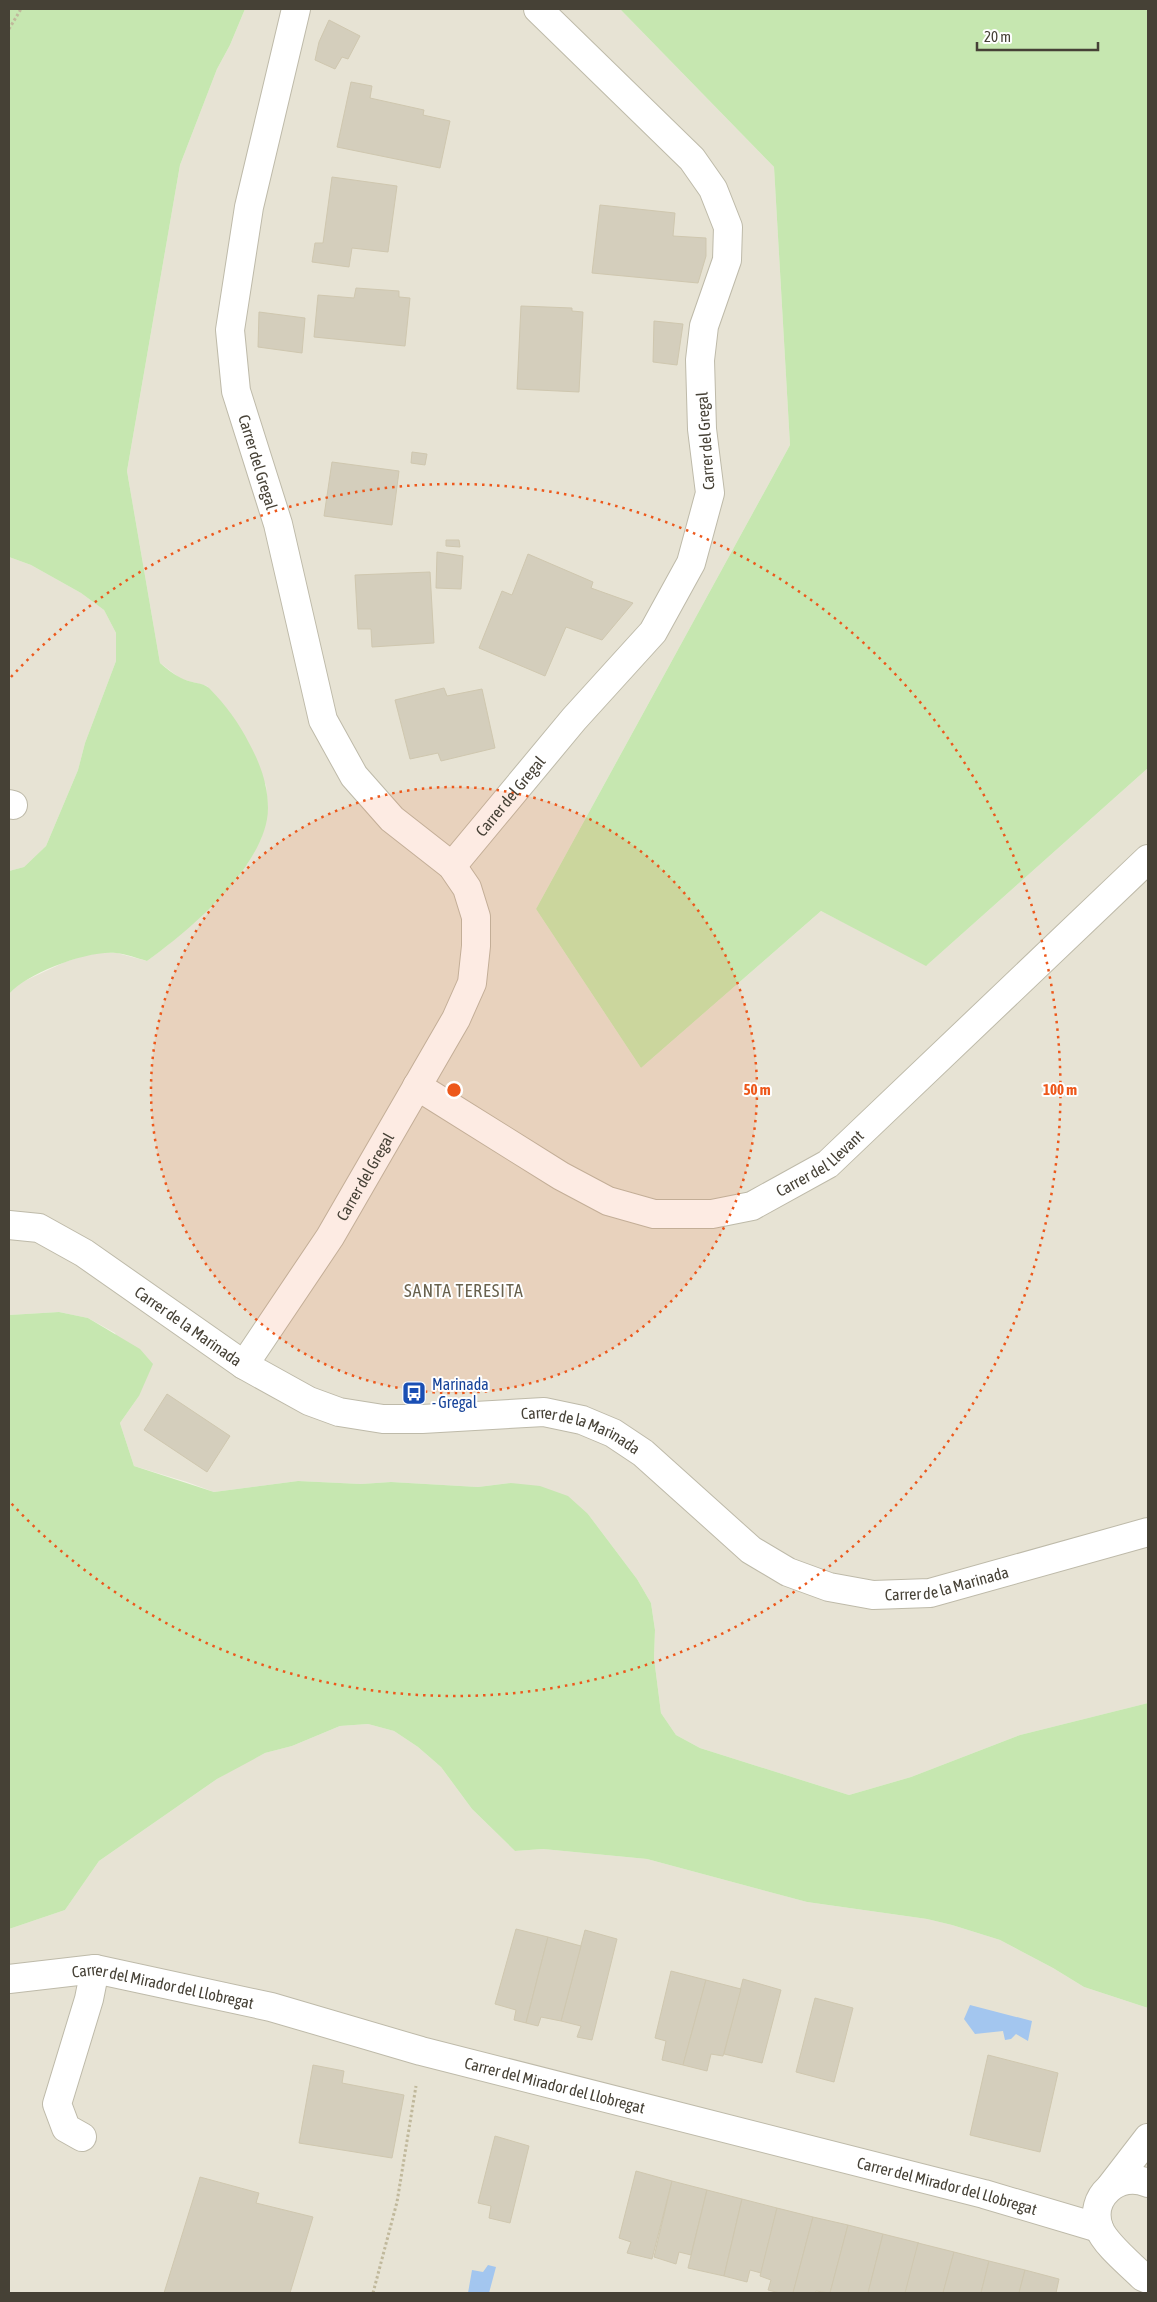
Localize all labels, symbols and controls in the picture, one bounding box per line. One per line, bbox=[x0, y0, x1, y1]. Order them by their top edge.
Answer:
scale bar bbox=[977, 20, 1098, 52]
text: 20 m bbox=[984, 28, 1011, 45]
street label: Carrer del Gregal bbox=[693, 391, 718, 491]
street label: Carrer del Gregal bbox=[234, 412, 281, 513]
street label: Carrer del Gregal bbox=[472, 752, 549, 840]
centre of rings bbox=[445, 1081, 463, 1099]
text: 50 m bbox=[744, 1081, 771, 1098]
text: 100 m bbox=[1043, 1081, 1077, 1098]
street label: Carrer del Llevant bbox=[773, 1126, 867, 1200]
street label: Carrer del Gregal bbox=[333, 1129, 398, 1224]
district label: SANTA TERESITA bbox=[404, 1280, 524, 1301]
street label: Carrer de la Marinada bbox=[132, 1282, 245, 1370]
place label: Marinada - Gregal bbox=[432, 1375, 489, 1412]
bus stop icon: Marinada - Gregal bbox=[401, 1380, 427, 1406]
street label: Carrer de la Marinada bbox=[520, 1403, 644, 1458]
street label: Carrer de la Marinada bbox=[885, 1563, 1010, 1604]
street label: Carrer del Mirador del Llobregat bbox=[71, 1960, 256, 2012]
street label: Carrer del Mirador del Llobregat bbox=[463, 2053, 647, 2117]
street label: Carrer del Mirador del Llobregat bbox=[855, 2153, 1040, 2218]

